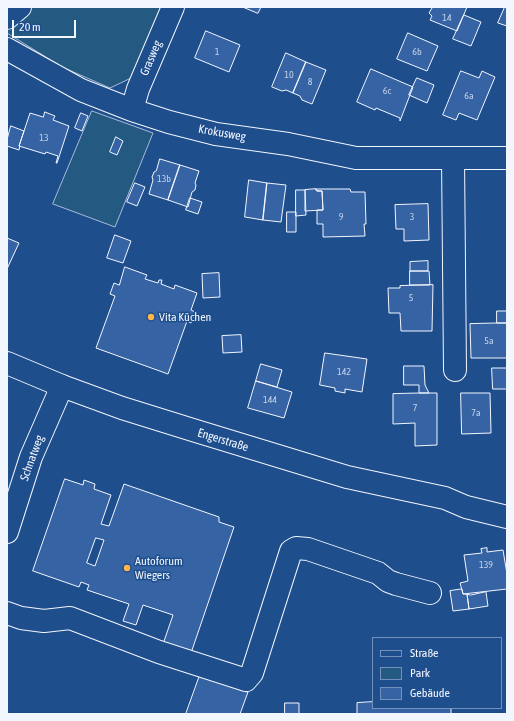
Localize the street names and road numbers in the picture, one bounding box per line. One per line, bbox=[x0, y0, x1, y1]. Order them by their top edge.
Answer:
street label: Grasweg bbox=[137, 38, 165, 78]
street label: Krokusweg bbox=[197, 122, 247, 144]
street label: Engerstraße bbox=[196, 425, 250, 455]
street label: Schnatweg bbox=[17, 433, 47, 483]

